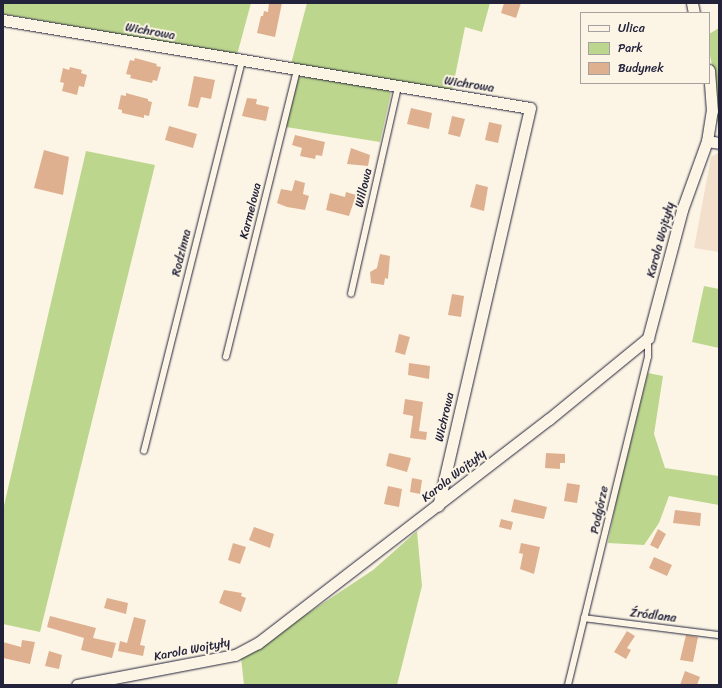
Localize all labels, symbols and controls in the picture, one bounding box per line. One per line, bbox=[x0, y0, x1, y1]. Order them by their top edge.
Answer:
legend bbox=[580, 12, 710, 84]
text: Ulica bbox=[618, 17, 645, 39]
street label: Wichrowa bbox=[124, 21, 176, 43]
text: Park bbox=[618, 37, 643, 59]
text: Budynek bbox=[618, 57, 664, 79]
street label: Wichrowa bbox=[443, 74, 495, 96]
street label: Willowa bbox=[353, 167, 375, 209]
street label: Karmelowa bbox=[237, 181, 265, 241]
street label: Karola Wojtyły bbox=[644, 201, 678, 279]
street label: Rodzinna bbox=[169, 228, 195, 278]
street label: Wichrowa bbox=[432, 391, 458, 443]
street label: Karola Wojtyły bbox=[419, 446, 489, 506]
street label: Podgórze bbox=[588, 485, 612, 535]
street label: Źródlana bbox=[629, 606, 677, 626]
street label: Karola Wojtyły bbox=[152, 636, 232, 664]

